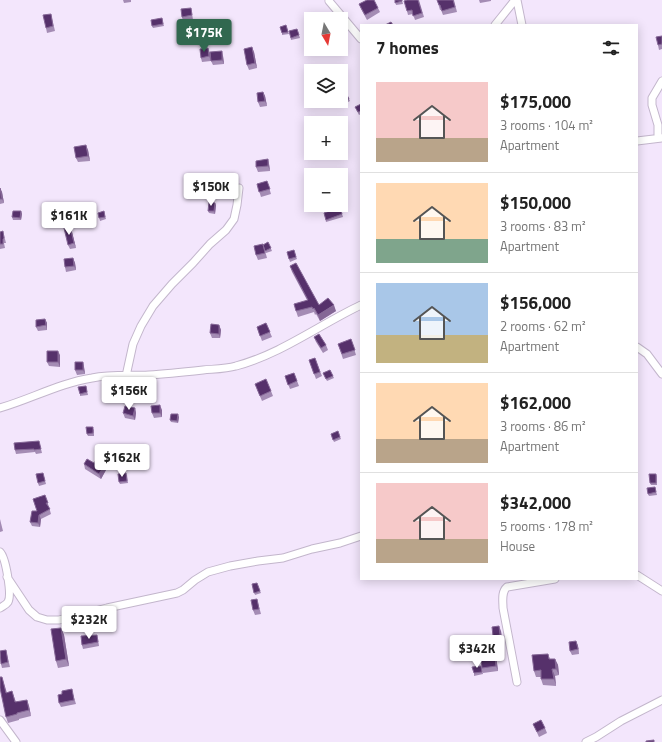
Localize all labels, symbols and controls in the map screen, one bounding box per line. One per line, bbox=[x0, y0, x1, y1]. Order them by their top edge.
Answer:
north arrow bbox=[304, 12, 348, 56]
map controls bbox=[304, 12, 348, 212]
pin: $175K bbox=[176, 19, 232, 53]
text: $175K bbox=[186, 22, 222, 42]
text: 7 homes bbox=[376, 35, 439, 61]
icon: filters bbox=[600, 37, 622, 59]
button: layers bbox=[304, 64, 348, 108]
text: $175,000 bbox=[500, 89, 571, 115]
icon: home bbox=[408, 98, 456, 146]
text: 3 rooms · 104 m² bbox=[500, 115, 593, 135]
button: + bbox=[304, 116, 348, 160]
text: Apartment bbox=[500, 135, 559, 155]
button: − bbox=[304, 168, 348, 212]
pin: $150K bbox=[183, 173, 239, 207]
text: $150K bbox=[193, 176, 229, 196]
text: $150,000 bbox=[500, 190, 571, 216]
icon: home bbox=[408, 199, 456, 247]
pin: $161K bbox=[41, 202, 97, 236]
text: $161K bbox=[51, 205, 87, 225]
text: 3 rooms · 83 m² bbox=[500, 216, 586, 236]
text: Apartment bbox=[500, 236, 559, 256]
text: $156,000 bbox=[500, 290, 571, 316]
icon: home bbox=[408, 299, 456, 347]
text: 2 rooms · 62 m² bbox=[500, 316, 586, 336]
text: Apartment bbox=[500, 336, 559, 356]
pin: $156K bbox=[101, 377, 157, 411]
text: $156K bbox=[111, 380, 147, 400]
text: $162,000 bbox=[500, 390, 571, 416]
icon: home bbox=[408, 399, 456, 447]
text: 3 rooms · 86 m² bbox=[500, 416, 586, 436]
text: Apartment bbox=[500, 436, 559, 456]
pin: $162K bbox=[94, 444, 150, 478]
text: $162K bbox=[104, 447, 140, 467]
text: $342,000 bbox=[500, 490, 571, 516]
icon: home bbox=[408, 499, 456, 547]
text: 5 rooms · 178 m² bbox=[500, 516, 593, 536]
text: House bbox=[500, 536, 535, 556]
pin: $232K bbox=[61, 606, 117, 640]
text: $232K bbox=[71, 609, 107, 629]
pin: $342K bbox=[449, 635, 505, 669]
text: $342K bbox=[459, 638, 495, 658]

